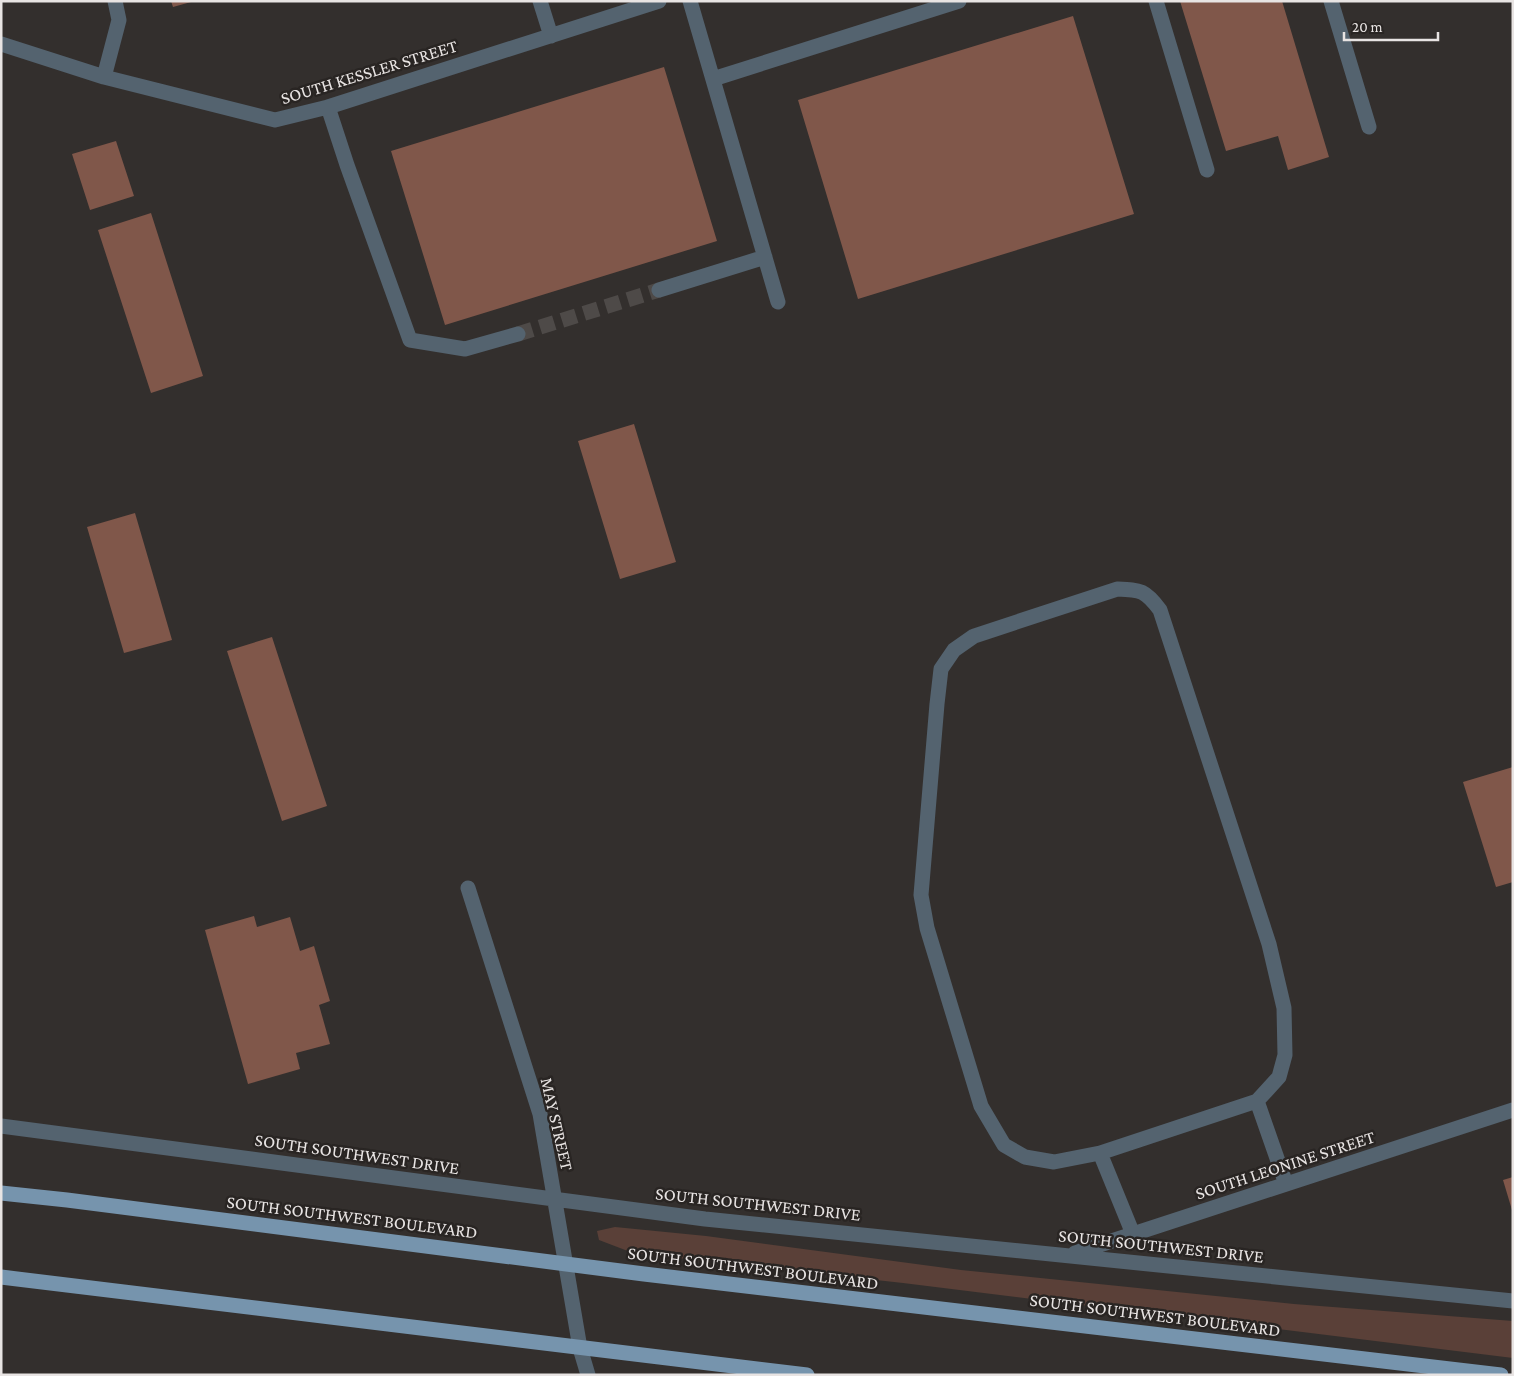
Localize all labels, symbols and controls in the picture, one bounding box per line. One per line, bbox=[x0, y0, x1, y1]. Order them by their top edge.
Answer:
scale bar bbox=[1344, 10, 1438, 42]
text: 20 m bbox=[1352, 19, 1383, 35]
street label: SOUTH KESSLER STREET bbox=[278, 36, 460, 108]
street label: MAY STREET bbox=[537, 1076, 577, 1173]
street label: SOUTH LEONINE STREET bbox=[1193, 1126, 1377, 1203]
street label: SOUTH SOUTHWEST DRIVE bbox=[254, 1130, 461, 1178]
street label: SOUTH SOUTHWEST DRIVE bbox=[654, 1183, 862, 1225]
street label: SOUTH SOUTHWEST BOULEVARD bbox=[225, 1192, 479, 1242]
street label: SOUTH SOUTHWEST DRIVE bbox=[1057, 1225, 1265, 1267]
street label: SOUTH SOUTHWEST BOULEVARD bbox=[626, 1243, 880, 1293]
street label: SOUTH SOUTHWEST BOULEVARD bbox=[1028, 1290, 1282, 1340]

